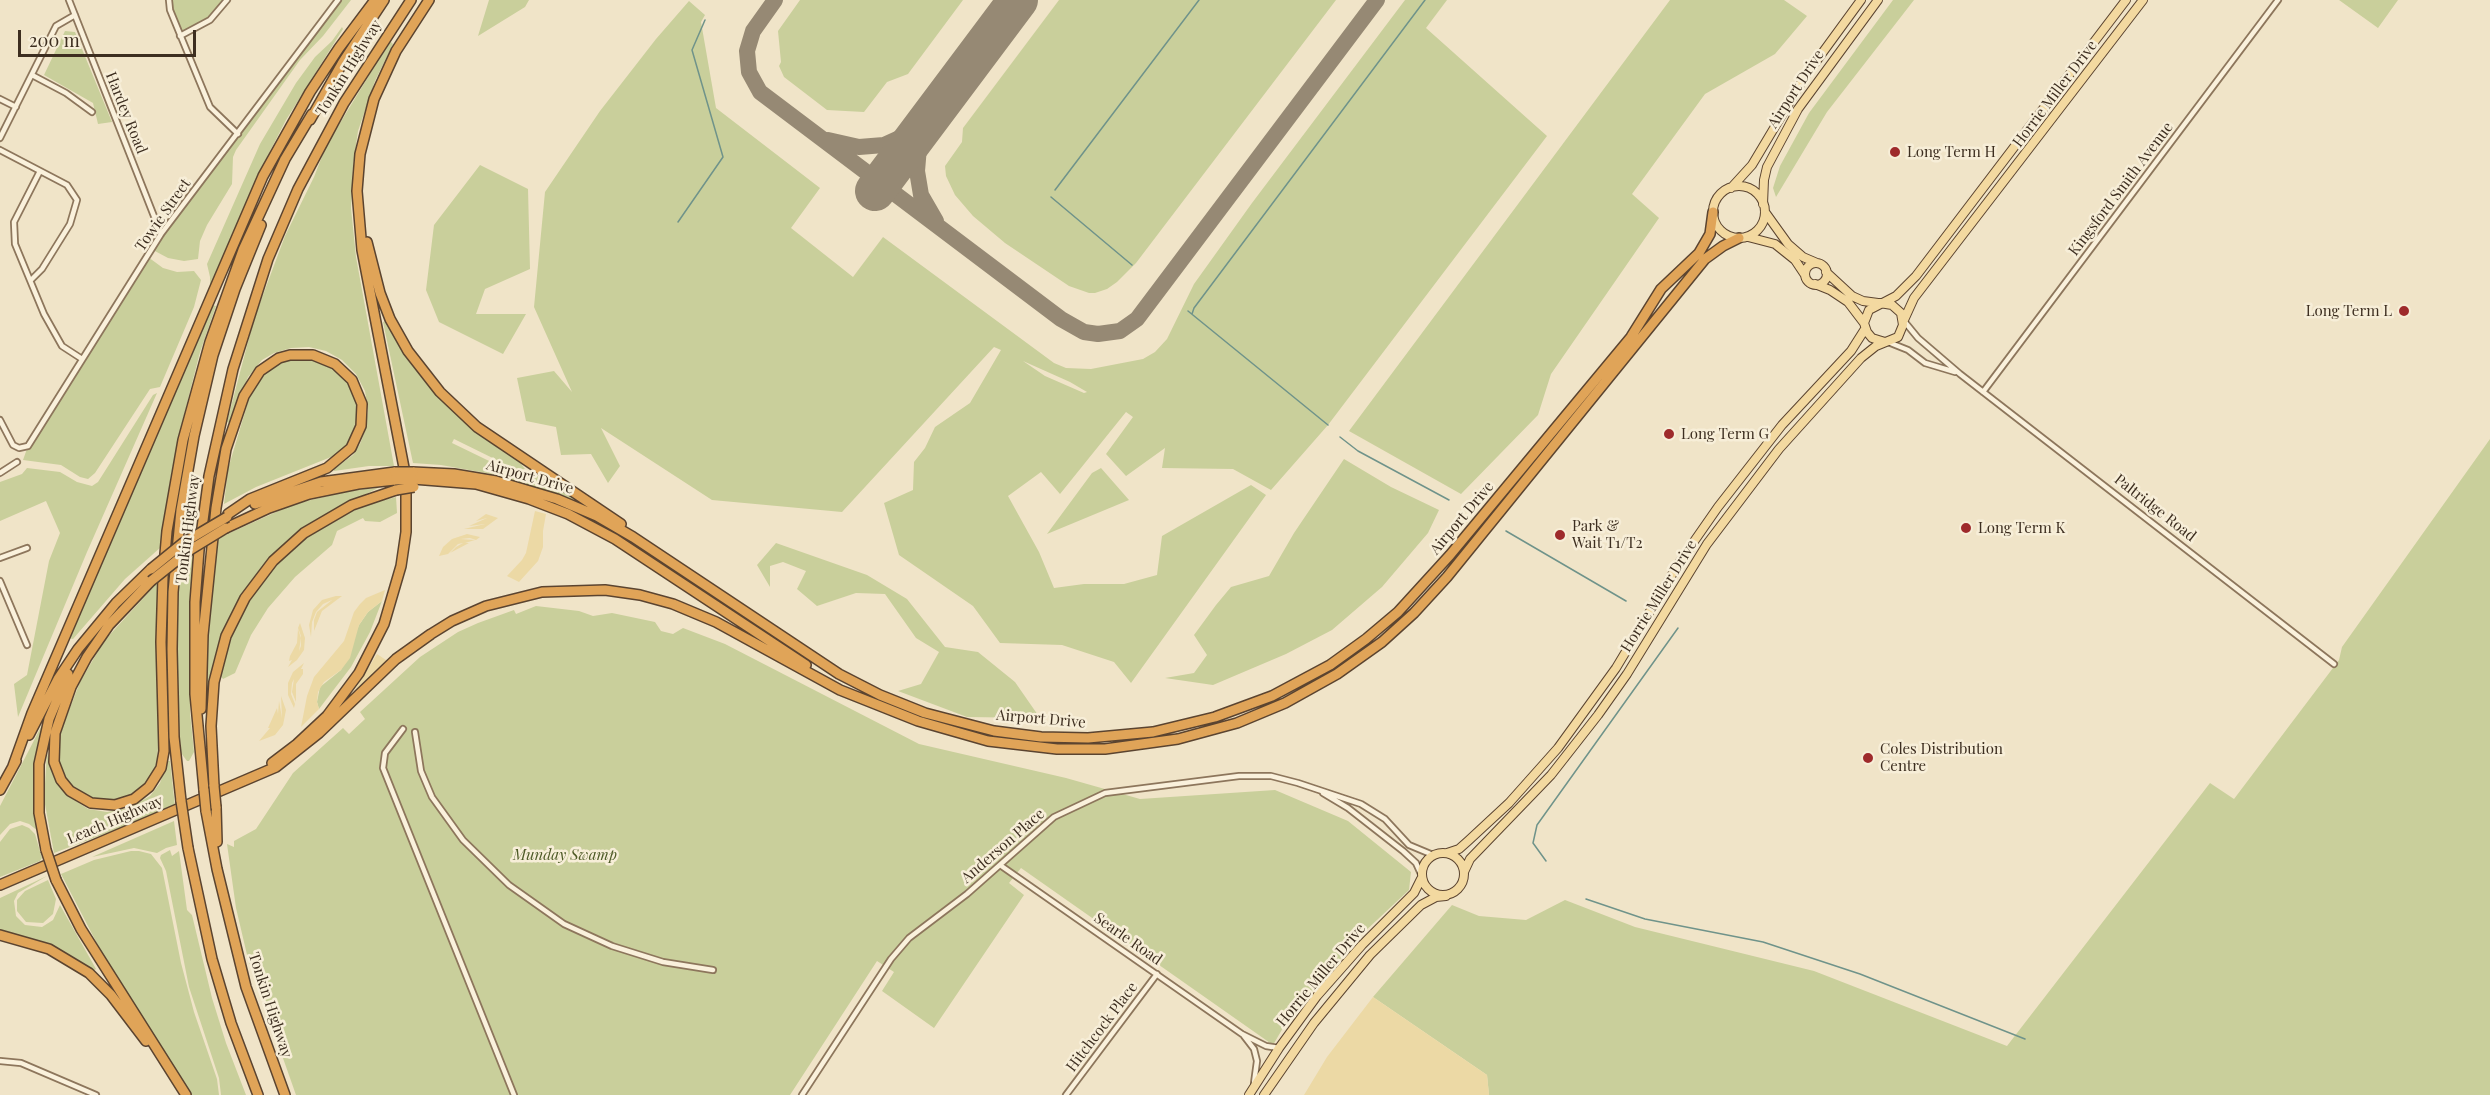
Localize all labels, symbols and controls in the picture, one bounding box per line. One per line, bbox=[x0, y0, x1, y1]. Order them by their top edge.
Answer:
street label: Tonkin Highway bbox=[312, 17, 386, 119]
scale bar bbox=[21, 18, 200, 56]
text: 200 m bbox=[29, 28, 80, 52]
street label: Horrie Miller Drive bbox=[2009, 37, 2101, 151]
street label: Airport Drive bbox=[1764, 46, 1828, 132]
street label: Hardey Road bbox=[101, 69, 151, 157]
street label: Kingsford Smith Avenue bbox=[2065, 119, 2177, 259]
place label: Long Term H bbox=[1907, 143, 1996, 161]
marker: Long Term H bbox=[1888, 145, 1902, 159]
street label: Towie Street bbox=[131, 175, 195, 255]
place label: Long Term L bbox=[2306, 302, 2392, 320]
marker: Long Term L bbox=[2397, 304, 2411, 318]
place label: Long Term G bbox=[1681, 425, 1769, 443]
marker: Long Term G bbox=[1662, 427, 1676, 441]
street label: Airport Drive bbox=[484, 456, 576, 498]
street label: Paltridge Road bbox=[2111, 471, 2199, 545]
street label: Tonkin Highway bbox=[172, 473, 204, 585]
street label: Airport Drive bbox=[1426, 478, 1498, 558]
place label: Park & Wait T1/T2 bbox=[1572, 517, 1643, 552]
place label: Long Term K bbox=[1978, 519, 2065, 537]
marker: Long Term K bbox=[1959, 521, 1973, 535]
marker: Park & Wait T1/T2 bbox=[1553, 528, 1567, 542]
street label: Horrie Miller Drive bbox=[1617, 537, 1701, 655]
street label: Airport Drive bbox=[995, 706, 1087, 732]
place label: Coles Distribution Centre bbox=[1880, 740, 2003, 775]
marker: Coles Distribution Centre bbox=[1861, 751, 1875, 765]
street label: Leach Highway bbox=[64, 792, 166, 848]
street label: Anderson Place bbox=[958, 805, 1048, 887]
park label: Munday Swamp bbox=[513, 846, 617, 864]
street label: Searle Road bbox=[1090, 909, 1166, 969]
street label: Horrie Miller Drive bbox=[1273, 920, 1369, 1030]
street label: Tonkin Highway bbox=[244, 950, 296, 1060]
street label: Hitchcock Place bbox=[1063, 979, 1141, 1075]

